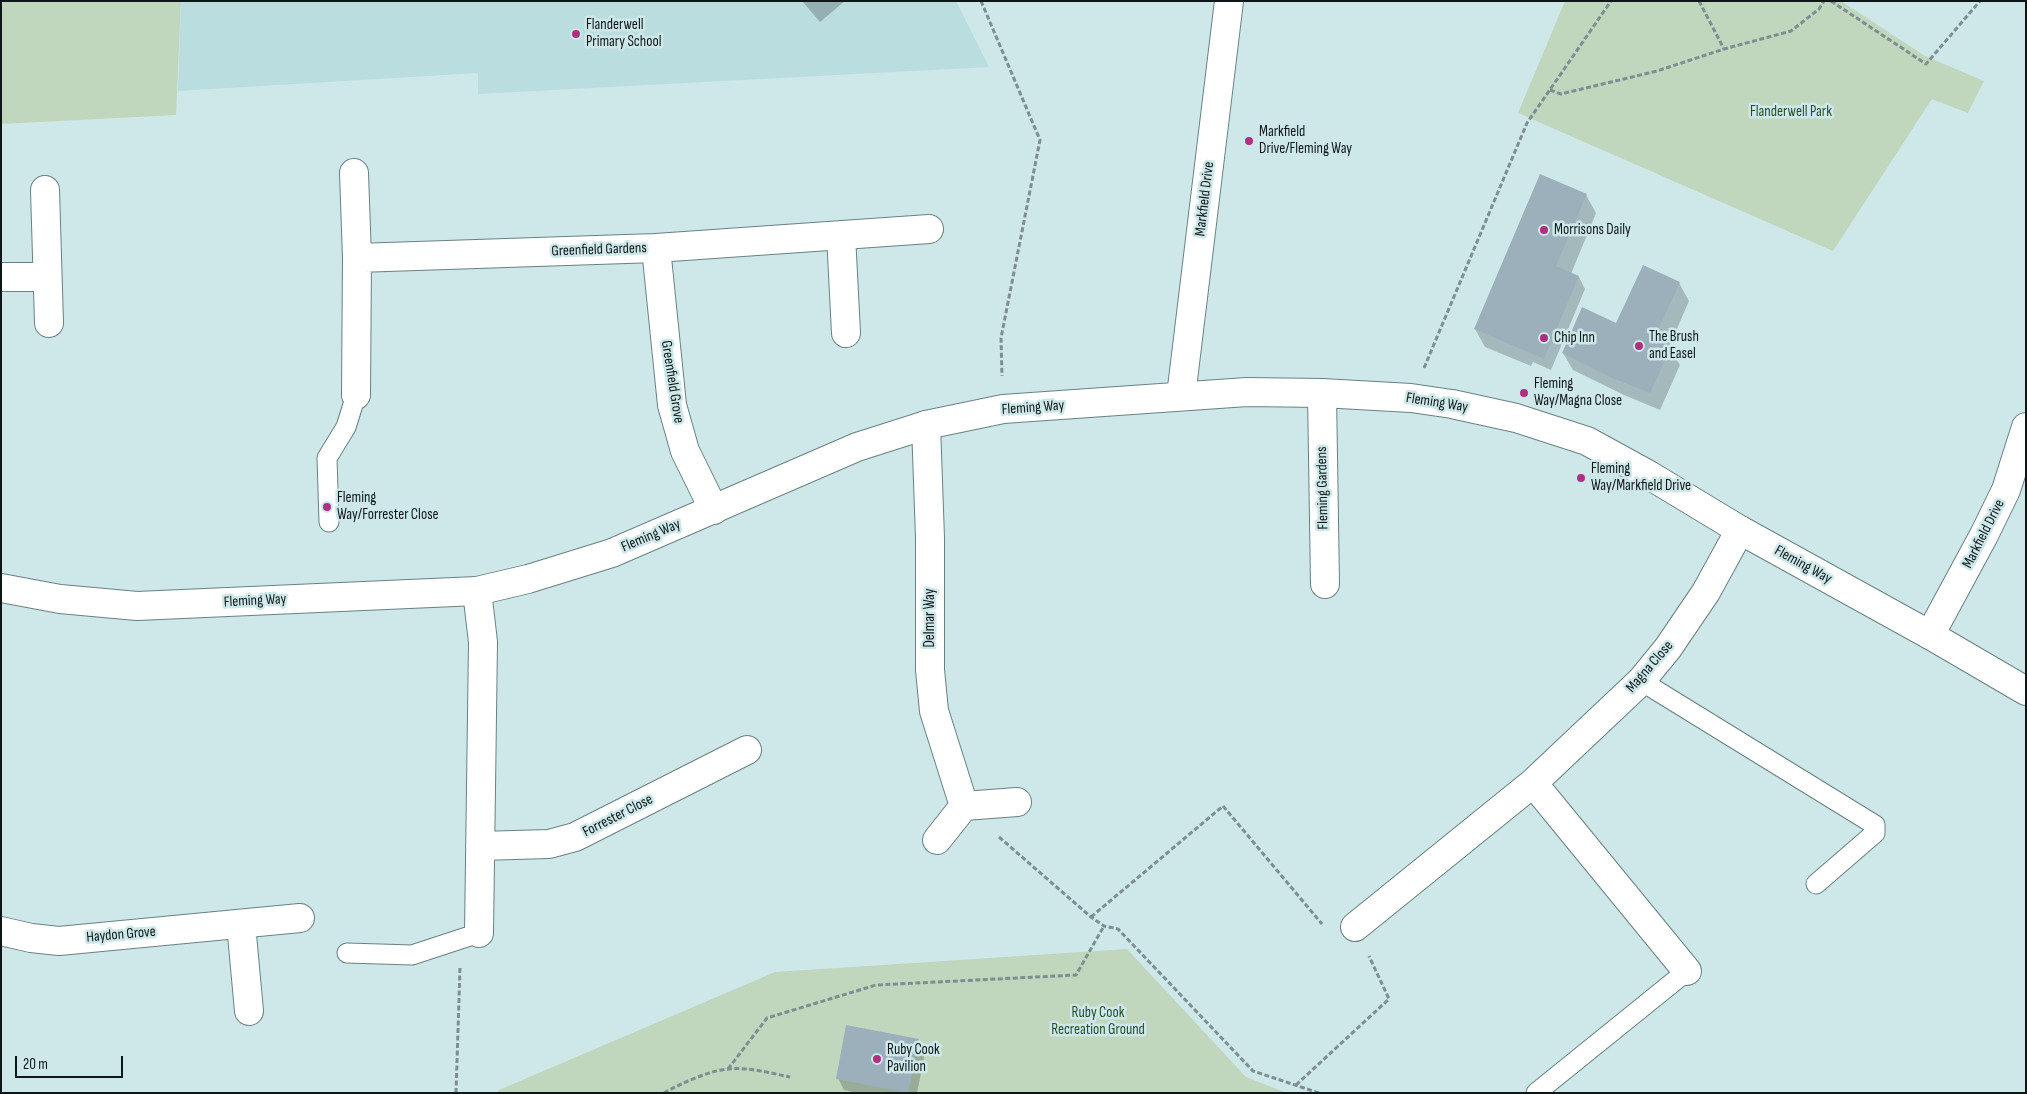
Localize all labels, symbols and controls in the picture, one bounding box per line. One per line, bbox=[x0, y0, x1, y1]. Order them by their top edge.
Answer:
place label: Flanderwell Primary School bbox=[586, 16, 662, 51]
marker: Flanderwell Primary School bbox=[570, 28, 582, 40]
park label: Flanderwell Park bbox=[1750, 103, 1832, 121]
place label: Markfield Drive/Fleming Way bbox=[1259, 123, 1352, 158]
marker: Markfield Drive/Fleming Way bbox=[1243, 135, 1255, 147]
street label: Markfield Drive bbox=[1192, 161, 1218, 237]
place label: Morrisons Daily bbox=[1554, 221, 1631, 239]
marker: Morrisons Daily bbox=[1538, 224, 1550, 236]
street label: Greenfield Gardens bbox=[551, 239, 647, 261]
place label: The Brush and Easel bbox=[1649, 328, 1699, 363]
place label: Chip Inn bbox=[1554, 329, 1595, 347]
marker: Chip Inn bbox=[1538, 332, 1550, 344]
street label: Greenfield Grove bbox=[657, 339, 687, 425]
marker: The Brush and Easel bbox=[1633, 340, 1645, 352]
place label: Fleming Way/Magna Close bbox=[1534, 375, 1622, 410]
marker: Fleming Way/Magna Close bbox=[1518, 387, 1530, 399]
street label: Fleming Way bbox=[1405, 389, 1469, 417]
street label: Fleming Way bbox=[1001, 397, 1065, 419]
street label: Fleming Gardens bbox=[1313, 446, 1333, 530]
place label: Fleming Way/Markfield Drive bbox=[1591, 460, 1691, 495]
marker: Fleming Way/Markfield Drive bbox=[1575, 472, 1587, 484]
place label: Fleming Way/Forrester Close bbox=[337, 489, 439, 524]
street label: Markfield Drive bbox=[1959, 497, 2009, 571]
marker: Fleming Way/Forrester Close bbox=[321, 501, 333, 513]
street label: Fleming Way bbox=[619, 515, 683, 557]
street label: Fleming Way bbox=[1771, 542, 1835, 588]
street label: Delmar Way bbox=[921, 588, 939, 648]
street label: Fleming Way bbox=[223, 590, 287, 612]
street label: Magna Close bbox=[1623, 637, 1677, 697]
street label: Forrester Close bbox=[580, 791, 656, 841]
street label: Haydon Grove bbox=[86, 923, 156, 947]
park label: Ruby Cook Recreation Ground bbox=[1051, 1004, 1145, 1039]
place label: Ruby Cook Pavilion bbox=[887, 1041, 940, 1076]
scale bar bbox=[18, 1046, 125, 1078]
marker: Ruby Cook Pavilion bbox=[871, 1053, 883, 1065]
text: 20 m bbox=[23, 1055, 48, 1074]

